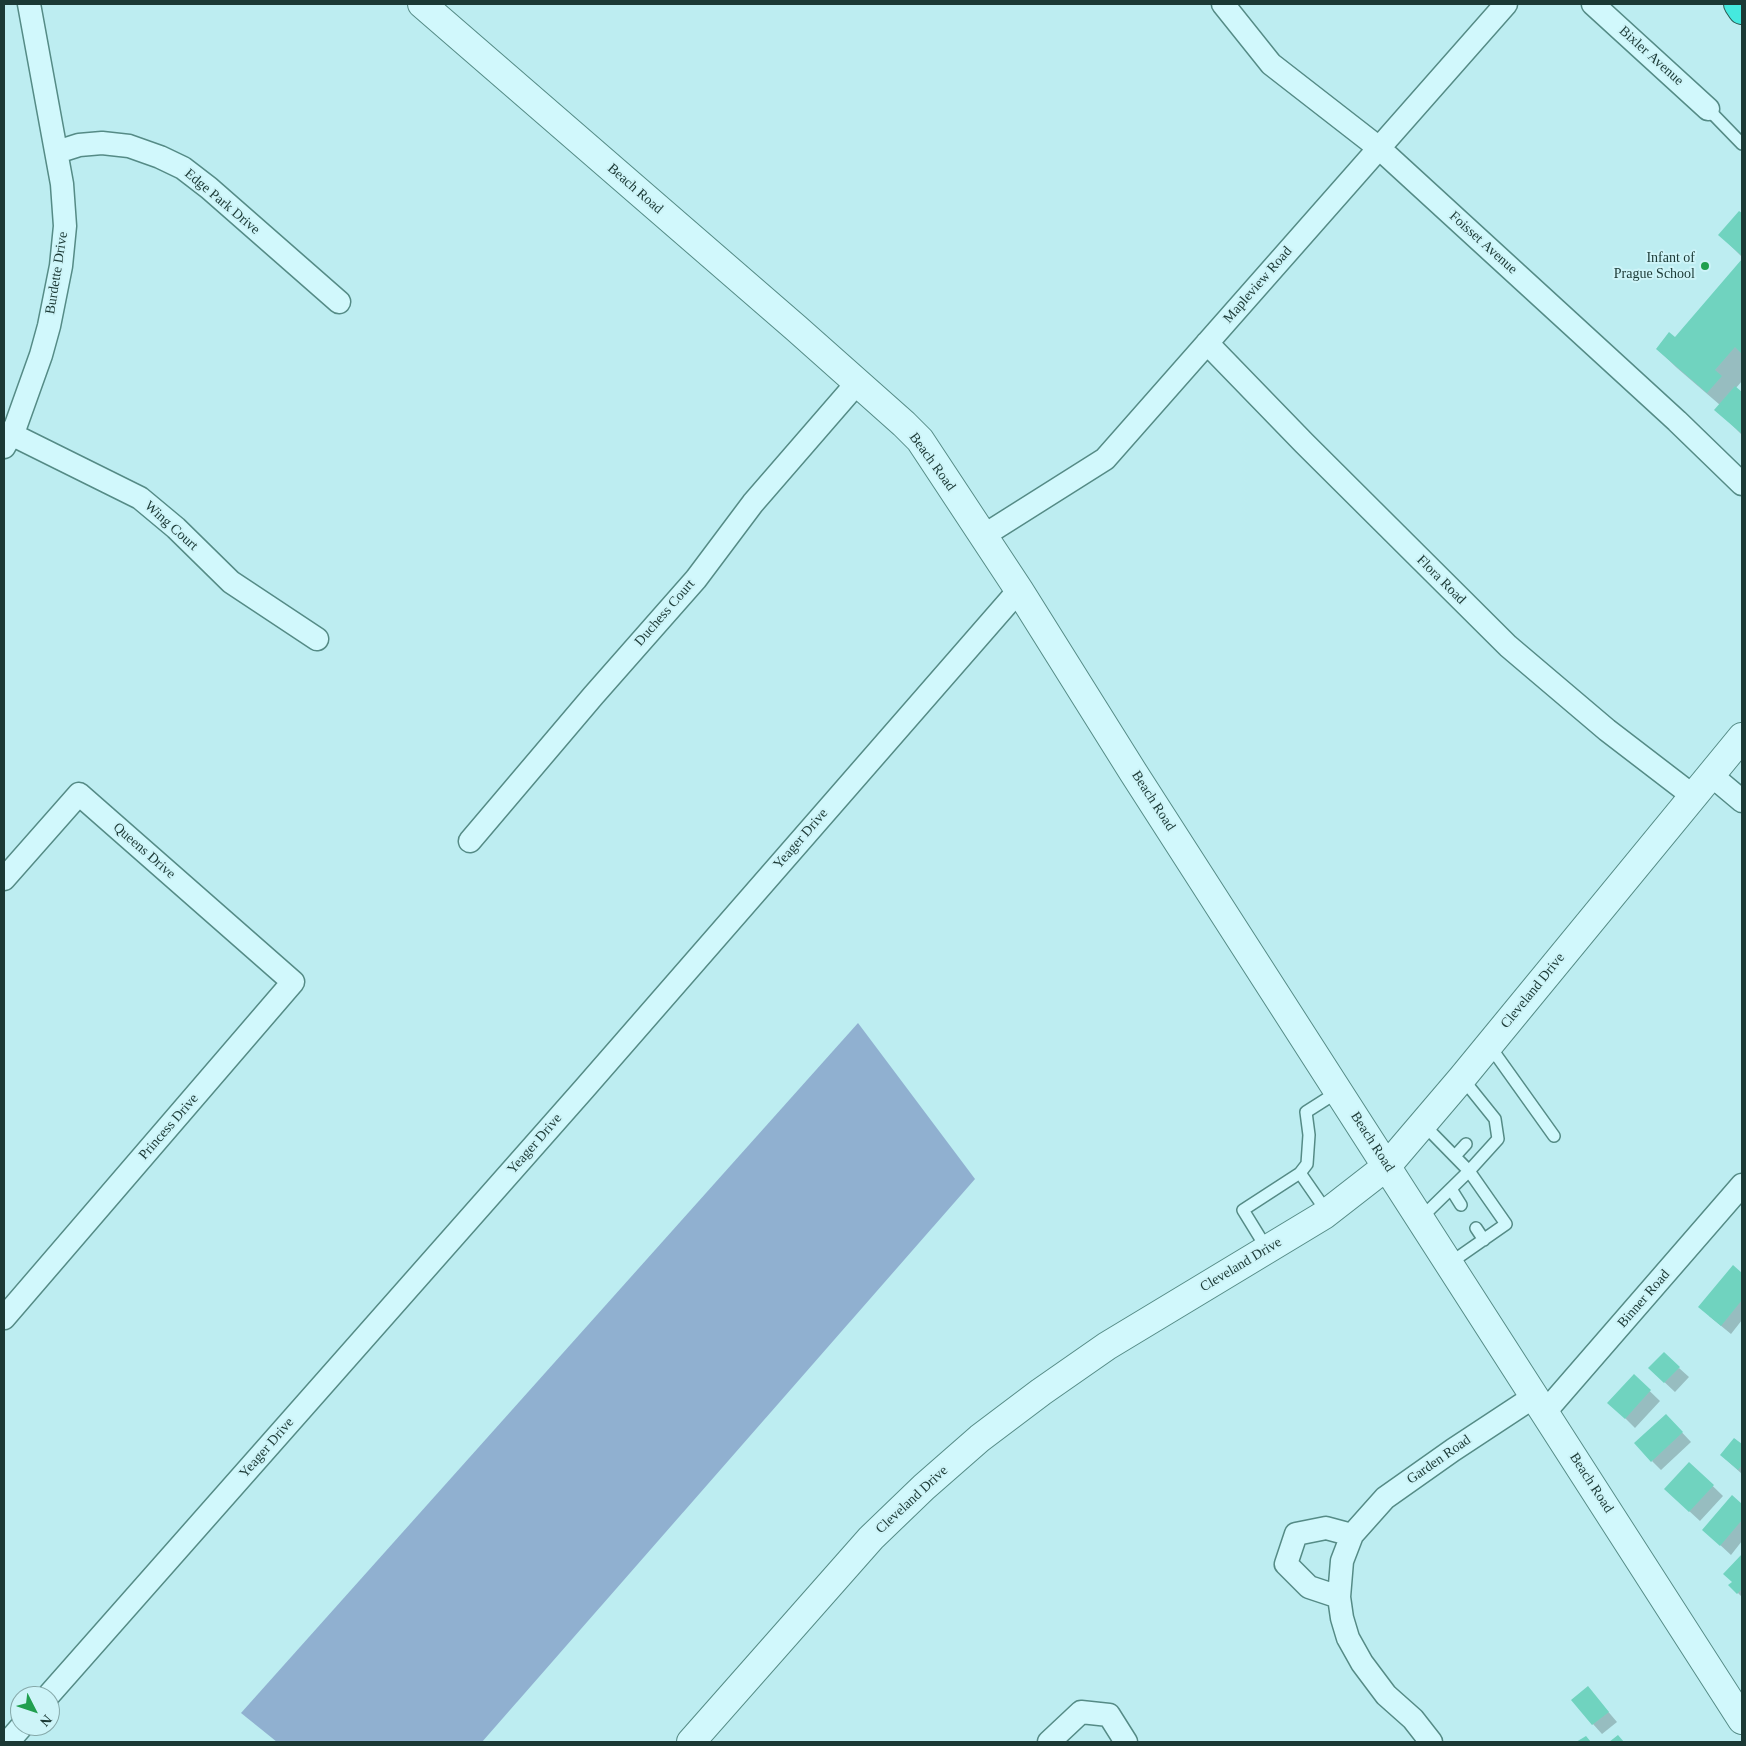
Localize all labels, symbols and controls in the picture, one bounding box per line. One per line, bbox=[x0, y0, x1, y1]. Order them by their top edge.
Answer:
street label: Bixler Avenue bbox=[1615, 23, 1687, 89]
street label: Beach Road bbox=[604, 160, 666, 218]
street label: Edge Park Drive bbox=[181, 166, 263, 238]
street label: Foisset Avenue bbox=[1446, 208, 1520, 278]
street label: Burdette Drive bbox=[42, 230, 72, 316]
street label: Mapleview Road bbox=[1220, 243, 1296, 327]
place label: Infant of Prague School bbox=[1614, 250, 1695, 282]
marker: Infant of Prague School bbox=[1699, 260, 1711, 272]
street label: Beach Road bbox=[905, 430, 959, 494]
street label: Wing Court bbox=[141, 498, 201, 554]
street label: Flora Road bbox=[1413, 552, 1469, 608]
street label: Duchess Court bbox=[631, 576, 699, 650]
street label: Beach Road bbox=[1127, 768, 1179, 834]
street label: Yeager Drive bbox=[770, 805, 832, 873]
street label: Queens Drive bbox=[109, 819, 179, 883]
street label: Cleveland Drive bbox=[1497, 950, 1569, 1032]
street label: Princess Drive bbox=[136, 1091, 202, 1163]
street label: Beach Road bbox=[1346, 1109, 1398, 1175]
street label: Yeager Drive bbox=[504, 1110, 566, 1178]
street label: Cleveland Drive bbox=[1197, 1234, 1285, 1296]
street label: Binner Road bbox=[1614, 1267, 1674, 1331]
street label: Yeager Drive bbox=[236, 1414, 298, 1482]
street label: Garden Road bbox=[1404, 1432, 1474, 1488]
street label: Beach Road bbox=[1565, 1450, 1617, 1516]
street label: Cleveland Drive bbox=[873, 1462, 951, 1538]
north arrow bbox=[10, 1686, 60, 1736]
text: N bbox=[37, 1712, 55, 1729]

